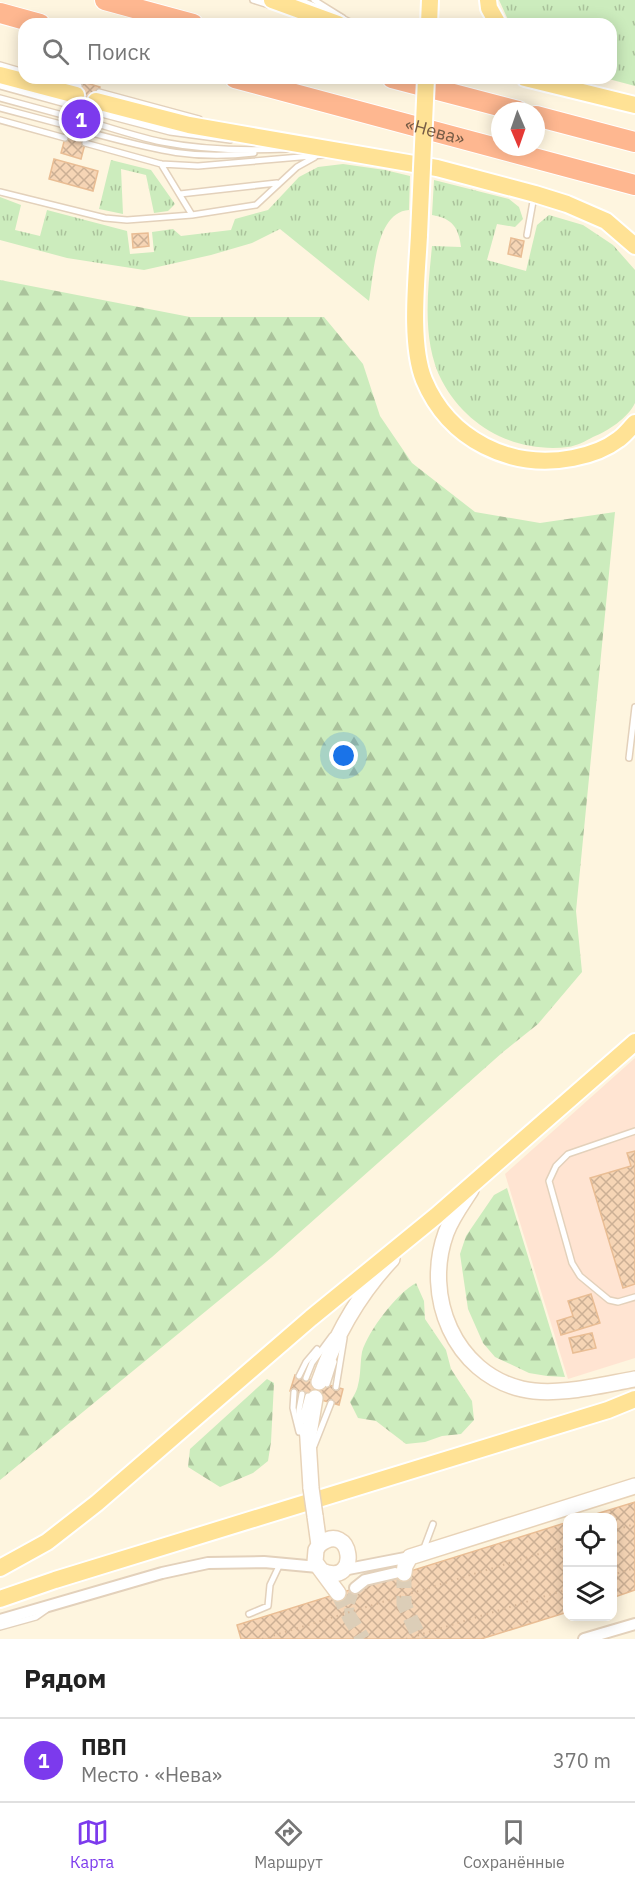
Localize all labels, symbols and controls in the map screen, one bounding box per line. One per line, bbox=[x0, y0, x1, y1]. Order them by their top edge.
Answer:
search box bbox=[18, 18, 617, 84]
icon: search bbox=[39, 35, 72, 68]
text: Поиск bbox=[87, 37, 151, 66]
pin: 1 bbox=[62, 96, 100, 142]
north arrow bbox=[491, 102, 545, 156]
street label: «Нева» bbox=[403, 112, 467, 150]
your location bbox=[329, 741, 358, 770]
map controls bbox=[563, 1513, 617, 1621]
button: locate bbox=[563, 1513, 617, 1567]
button: layers bbox=[563, 1567, 617, 1621]
text: Рядом bbox=[24, 1661, 106, 1695]
text: ПВП bbox=[81, 1732, 127, 1761]
text: 1 bbox=[38, 1747, 50, 1774]
text: 370 m bbox=[553, 1747, 611, 1774]
text: Место · «Нева» bbox=[81, 1761, 222, 1788]
tab: Карта bbox=[70, 1816, 114, 1872]
tab: Маршрут bbox=[254, 1816, 323, 1872]
tab: Сохранённые bbox=[463, 1816, 565, 1872]

